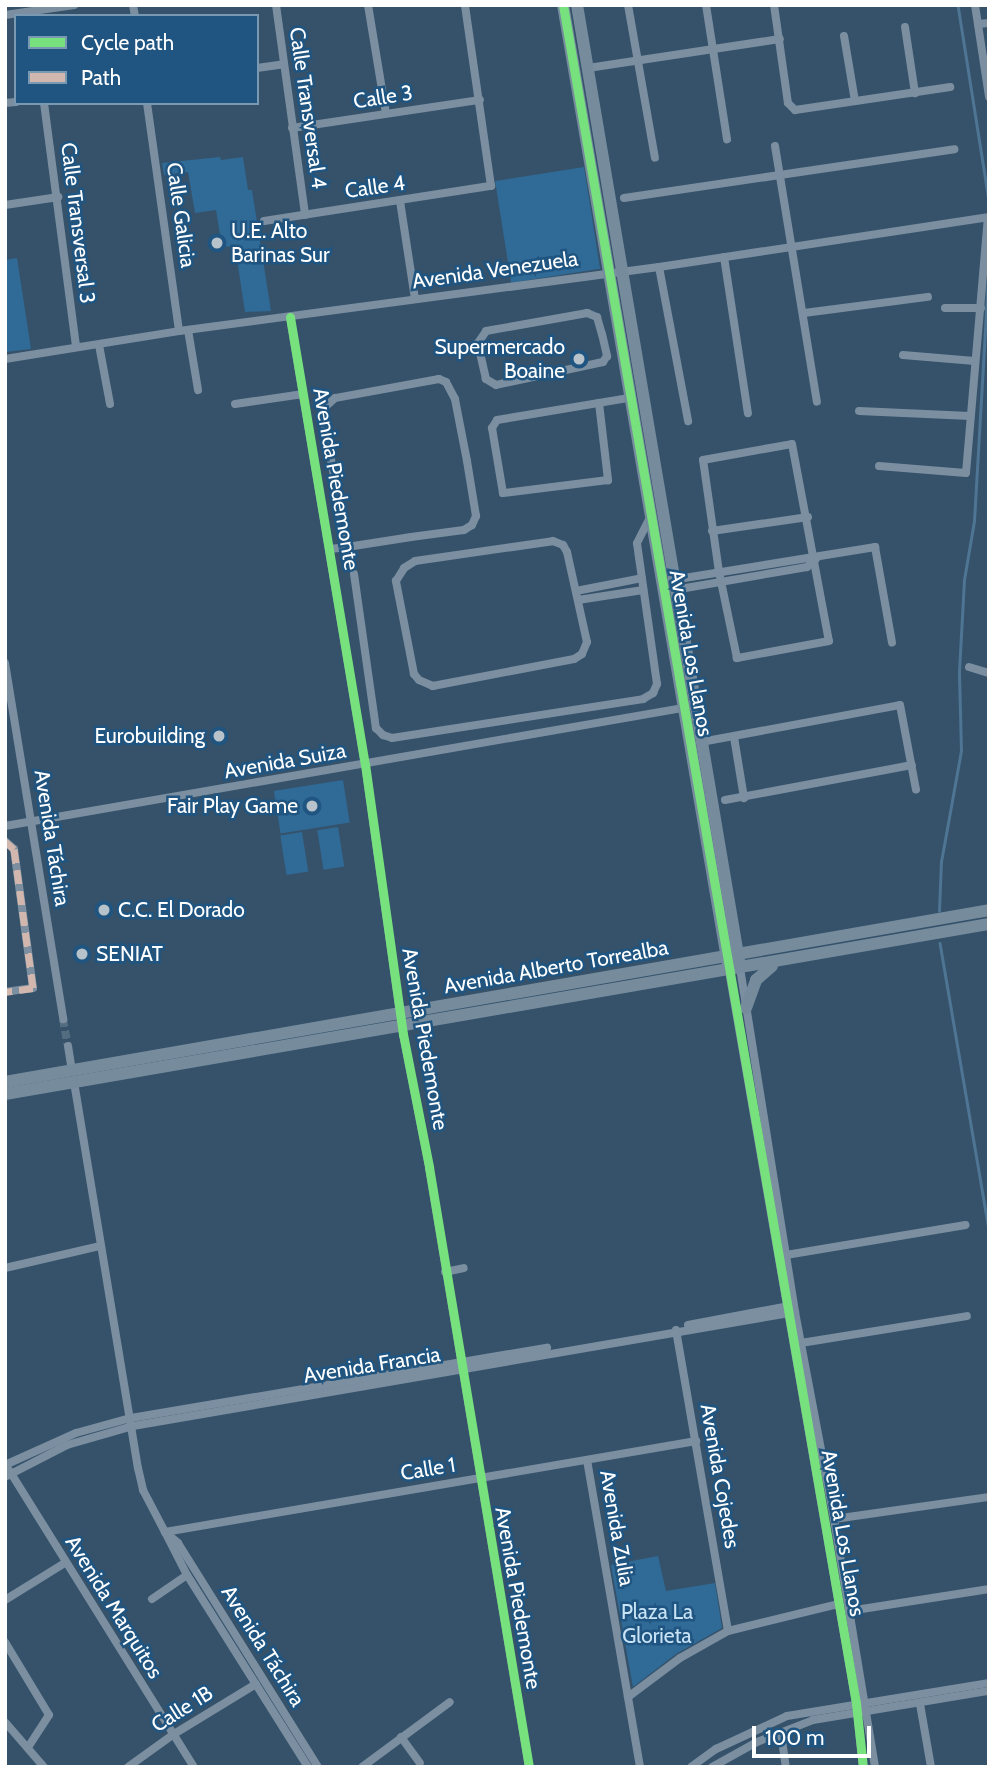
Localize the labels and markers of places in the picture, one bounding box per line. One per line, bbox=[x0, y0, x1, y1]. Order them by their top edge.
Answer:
place label: U.E. Alto Barinas Sur bbox=[231, 218, 330, 268]
marker: U.E. Alto Barinas Sur bbox=[209, 235, 225, 251]
place label: Supermercado Boaine bbox=[434, 334, 565, 384]
marker: Supermercado Boaine bbox=[571, 351, 587, 367]
place label: Eurobuilding bbox=[95, 723, 205, 749]
marker: Eurobuilding bbox=[211, 728, 227, 744]
place label: Fair Play Game bbox=[167, 793, 298, 819]
marker: Fair Play Game bbox=[304, 798, 320, 814]
place label: C.C. El Dorado bbox=[118, 897, 245, 923]
marker: C.C. El Dorado bbox=[96, 902, 112, 918]
place label: SENIAT bbox=[96, 941, 163, 967]
marker: SENIAT bbox=[74, 946, 90, 962]

